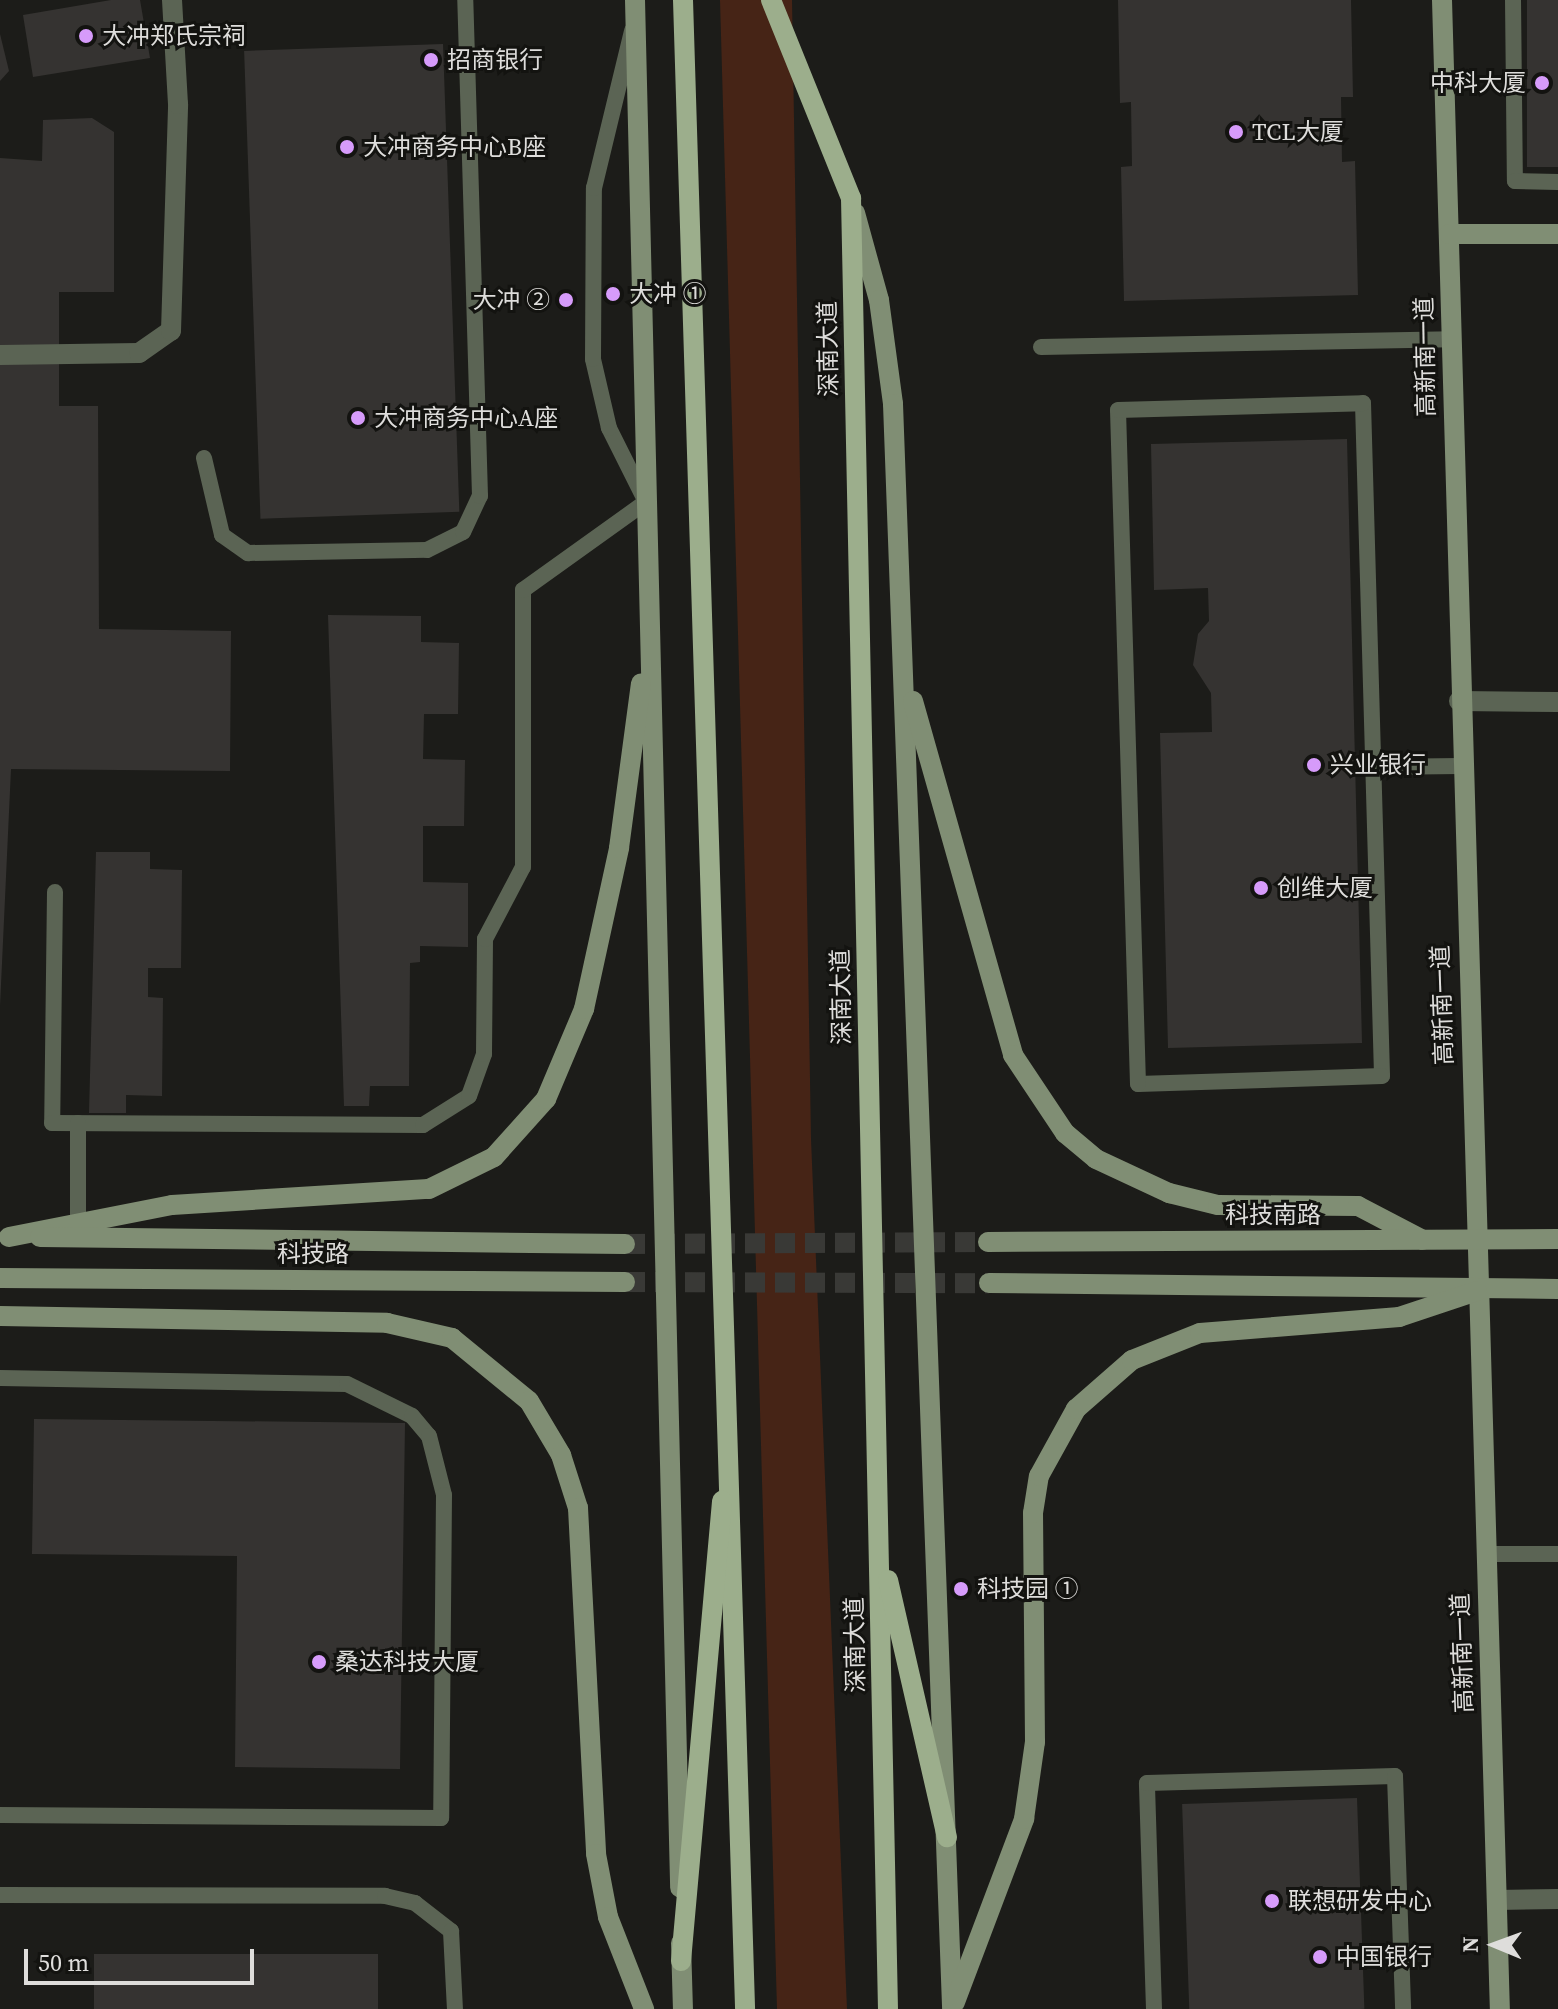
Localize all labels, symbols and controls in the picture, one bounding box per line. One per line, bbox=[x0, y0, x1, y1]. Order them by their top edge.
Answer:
place label: 大冲郑氏宗祠 bbox=[102, 22, 246, 50]
marker: 大冲郑氏宗祠 bbox=[77, 27, 95, 45]
place label: 招商银行 bbox=[447, 46, 543, 74]
marker: 招商银行 bbox=[422, 51, 440, 69]
place label: 中科大厦 bbox=[1430, 69, 1526, 97]
marker: 中科大厦 bbox=[1533, 74, 1551, 92]
place label: TCL大厦 bbox=[1252, 118, 1344, 146]
marker: TCL大厦 bbox=[1227, 123, 1245, 141]
place label: 大冲商务中心B座 bbox=[363, 133, 546, 161]
marker: 大冲商务中心B座 bbox=[338, 138, 356, 156]
place label: 大冲 ① bbox=[629, 280, 707, 308]
marker: 大冲 ① bbox=[604, 285, 622, 303]
place label: 大冲 ② bbox=[472, 286, 550, 314]
marker: 大冲 ② bbox=[557, 291, 575, 309]
street label: 高新南一道 bbox=[1410, 297, 1440, 417]
street label: 深南大道 bbox=[813, 301, 843, 397]
place label: 大冲商务中心A座 bbox=[374, 404, 558, 432]
marker: 大冲商务中心A座 bbox=[349, 409, 367, 427]
place label: 兴业银行 bbox=[1330, 751, 1426, 779]
marker: 兴业银行 bbox=[1305, 756, 1323, 774]
place label: 创维大厦 bbox=[1277, 874, 1373, 902]
marker: 创维大厦 bbox=[1252, 879, 1270, 897]
street label: 高新南一道 bbox=[1426, 945, 1458, 1065]
street label: 深南大道 bbox=[826, 949, 856, 1045]
street label: 科技南路 bbox=[1225, 1201, 1321, 1229]
street label: 科技路 bbox=[277, 1240, 349, 1268]
place label: 科技园 ① bbox=[977, 1575, 1079, 1603]
marker: 科技园 ① bbox=[952, 1580, 970, 1598]
street label: 高新南一道 bbox=[1446, 1593, 1478, 1713]
street label: 深南大道 bbox=[840, 1597, 870, 1693]
place label: 桑达科技大厦 bbox=[335, 1648, 479, 1676]
marker: 桑达科技大厦 bbox=[310, 1653, 328, 1671]
place label: 联想研发中心 bbox=[1288, 1887, 1432, 1915]
marker: 联想研发中心 bbox=[1263, 1892, 1281, 1910]
north arrow bbox=[1454, 1905, 1534, 1985]
scale bar bbox=[28, 1933, 258, 1983]
text: N bbox=[1455, 1936, 1485, 1953]
place label: 中国银行 bbox=[1336, 1943, 1432, 1971]
text: 50 m bbox=[38, 1946, 89, 1979]
marker: 中国银行 bbox=[1311, 1948, 1329, 1966]

